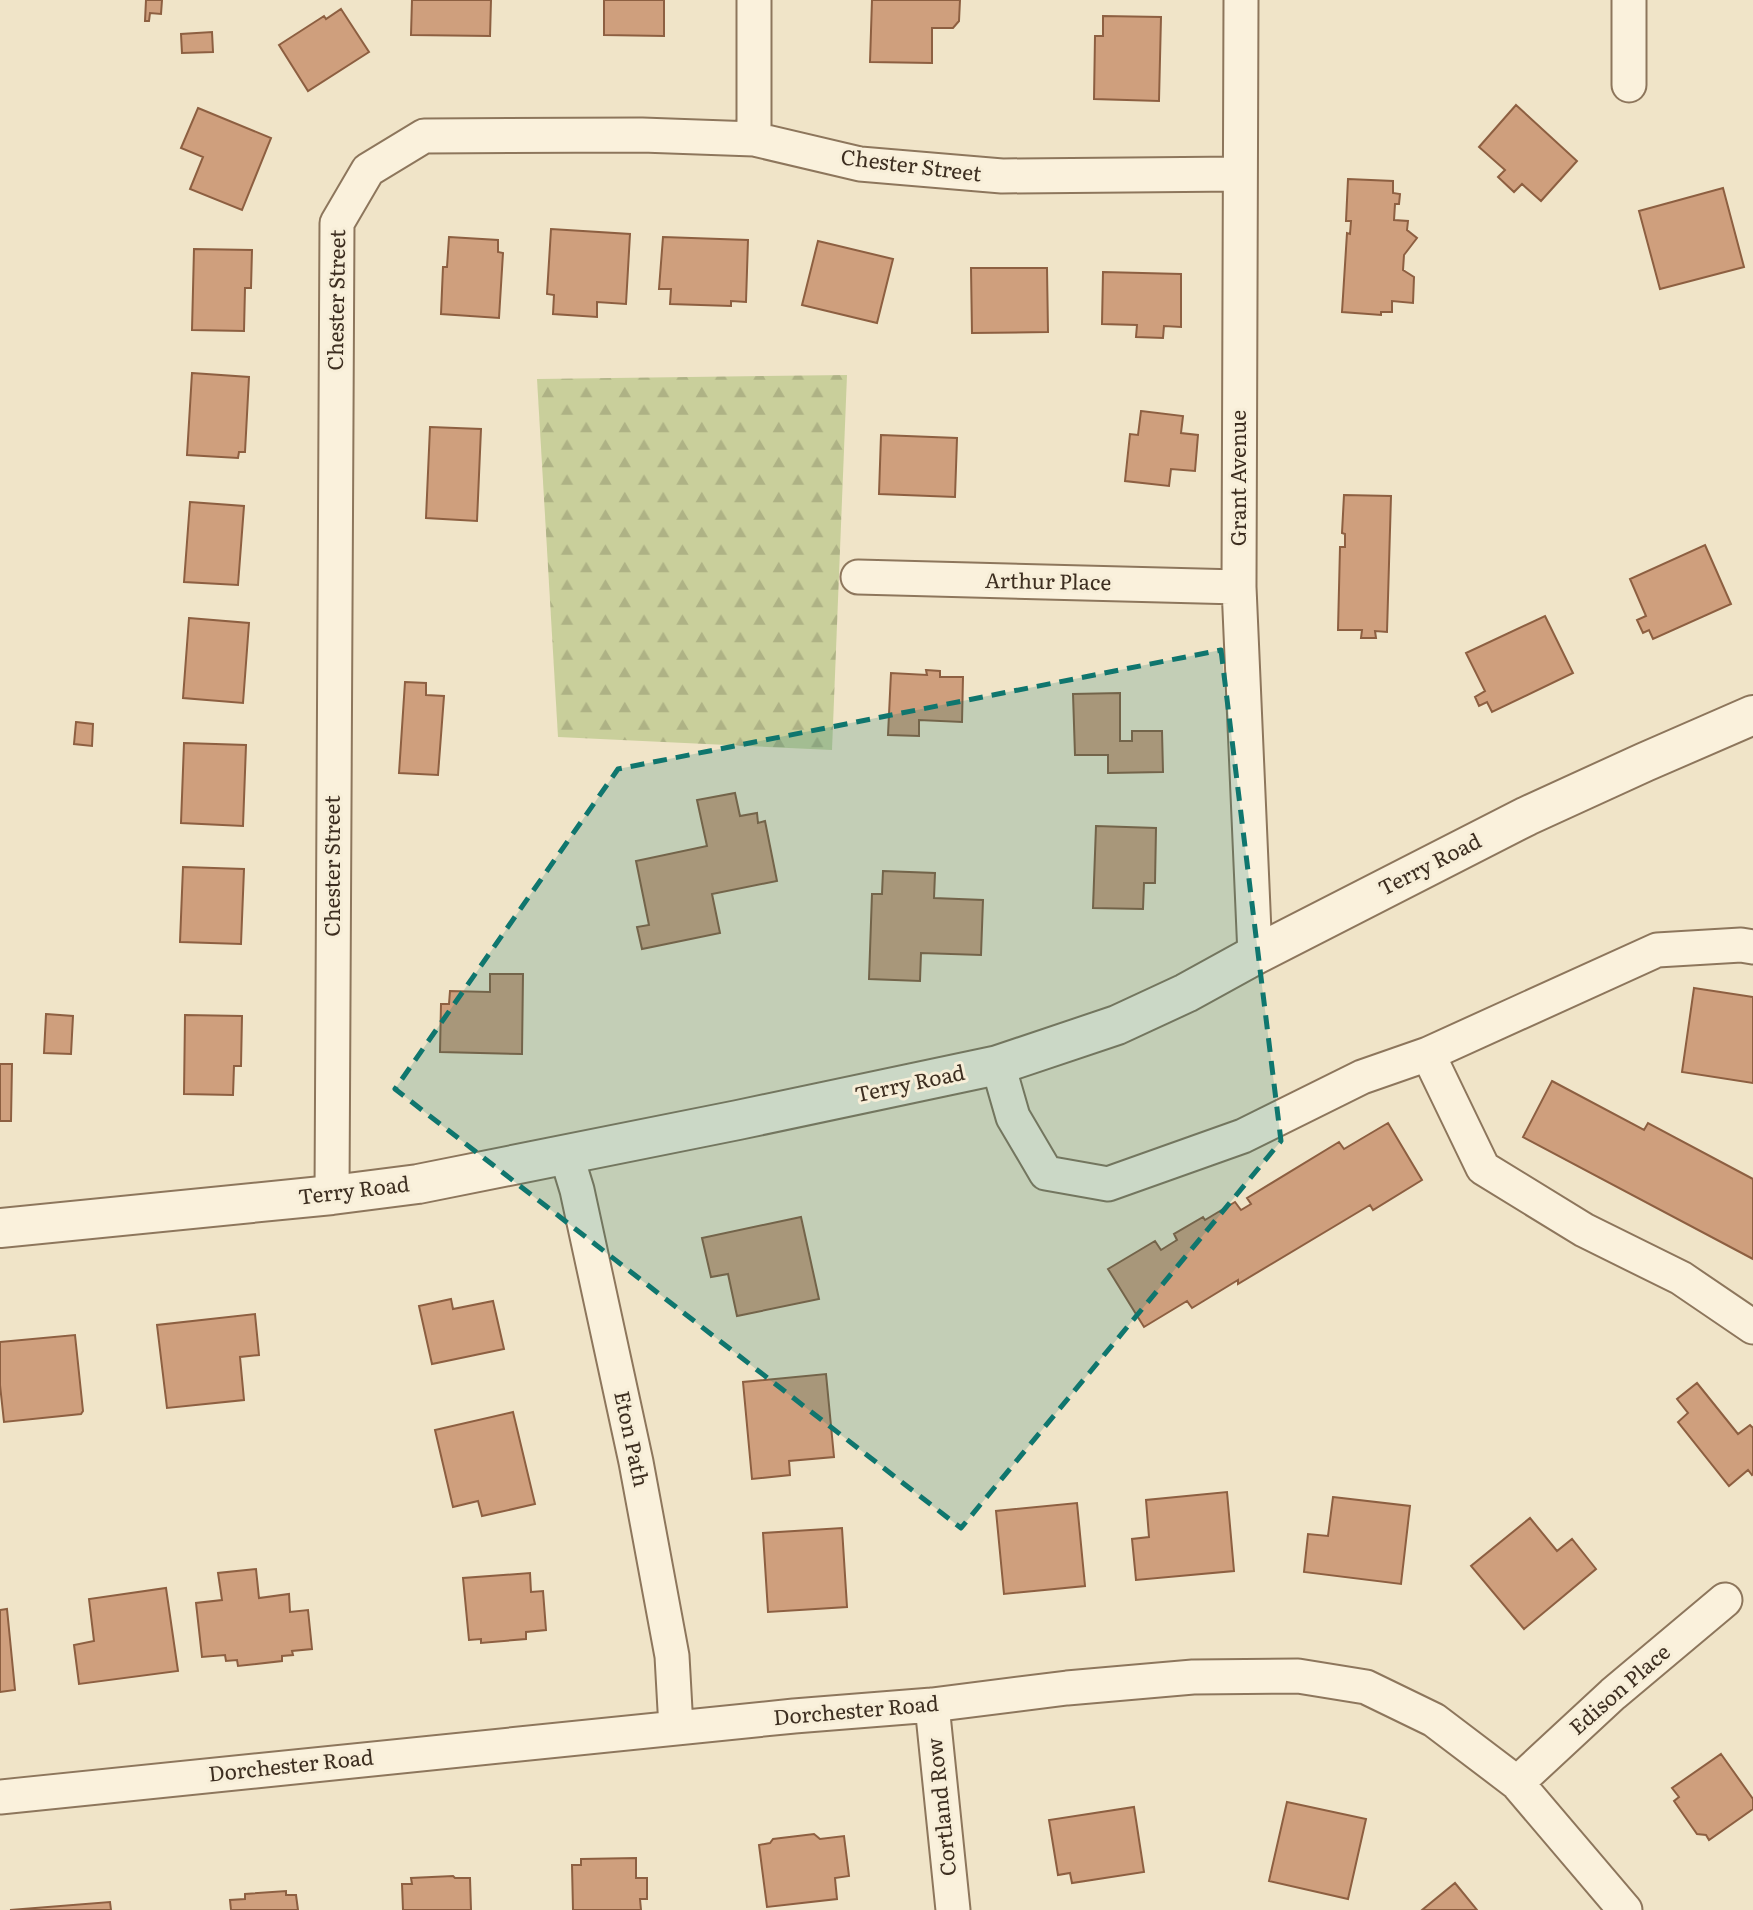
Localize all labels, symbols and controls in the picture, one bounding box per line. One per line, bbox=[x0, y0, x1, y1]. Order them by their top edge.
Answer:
street label: Chester Street bbox=[839, 140, 984, 188]
street label: Chester Street bbox=[318, 228, 351, 371]
street label: Grant Avenue bbox=[1221, 410, 1252, 546]
street label: Arthur Place bbox=[985, 563, 1112, 596]
street label: Chester Street bbox=[315, 795, 346, 937]
street label: Terry Road bbox=[1372, 824, 1486, 902]
street label: Terry Road bbox=[852, 1055, 968, 1108]
street label: Terry Road bbox=[296, 1166, 411, 1211]
street label: Eton Path bbox=[608, 1388, 659, 1489]
street label: Edison Place bbox=[1561, 1635, 1676, 1741]
street label: Dorchester Road bbox=[772, 1686, 940, 1731]
street label: Cortland Row bbox=[917, 1737, 962, 1878]
street label: Dorchester Road bbox=[207, 1739, 375, 1788]

